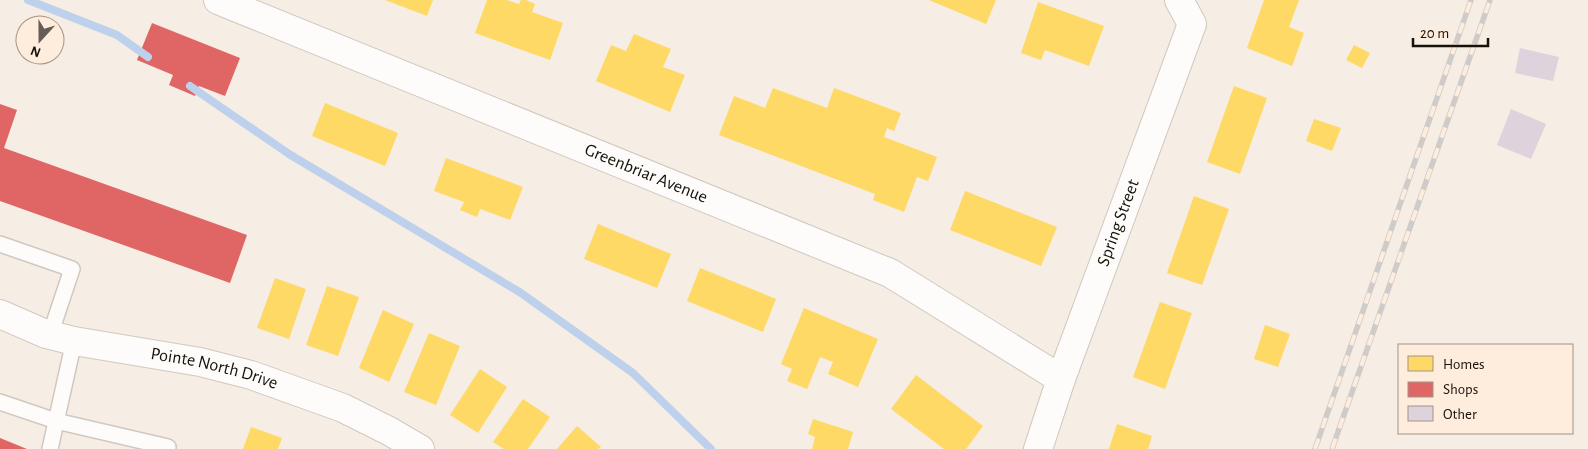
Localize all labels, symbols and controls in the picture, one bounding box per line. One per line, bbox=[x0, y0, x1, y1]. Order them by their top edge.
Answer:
north arrow bbox=[15, 15, 65, 65]
scale bar bbox=[1413, 15, 1488, 47]
text: 20 m bbox=[1420, 26, 1449, 41]
text: N bbox=[29, 43, 43, 59]
street label: Greenbriar Avenue bbox=[582, 141, 710, 207]
street label: Spring Street bbox=[1094, 177, 1143, 269]
legend bbox=[1398, 344, 1573, 434]
street label: Pointe North Drive bbox=[149, 345, 280, 393]
text: Homes bbox=[1443, 357, 1485, 372]
text: Shops bbox=[1443, 382, 1478, 397]
text: Other bbox=[1443, 407, 1477, 422]

